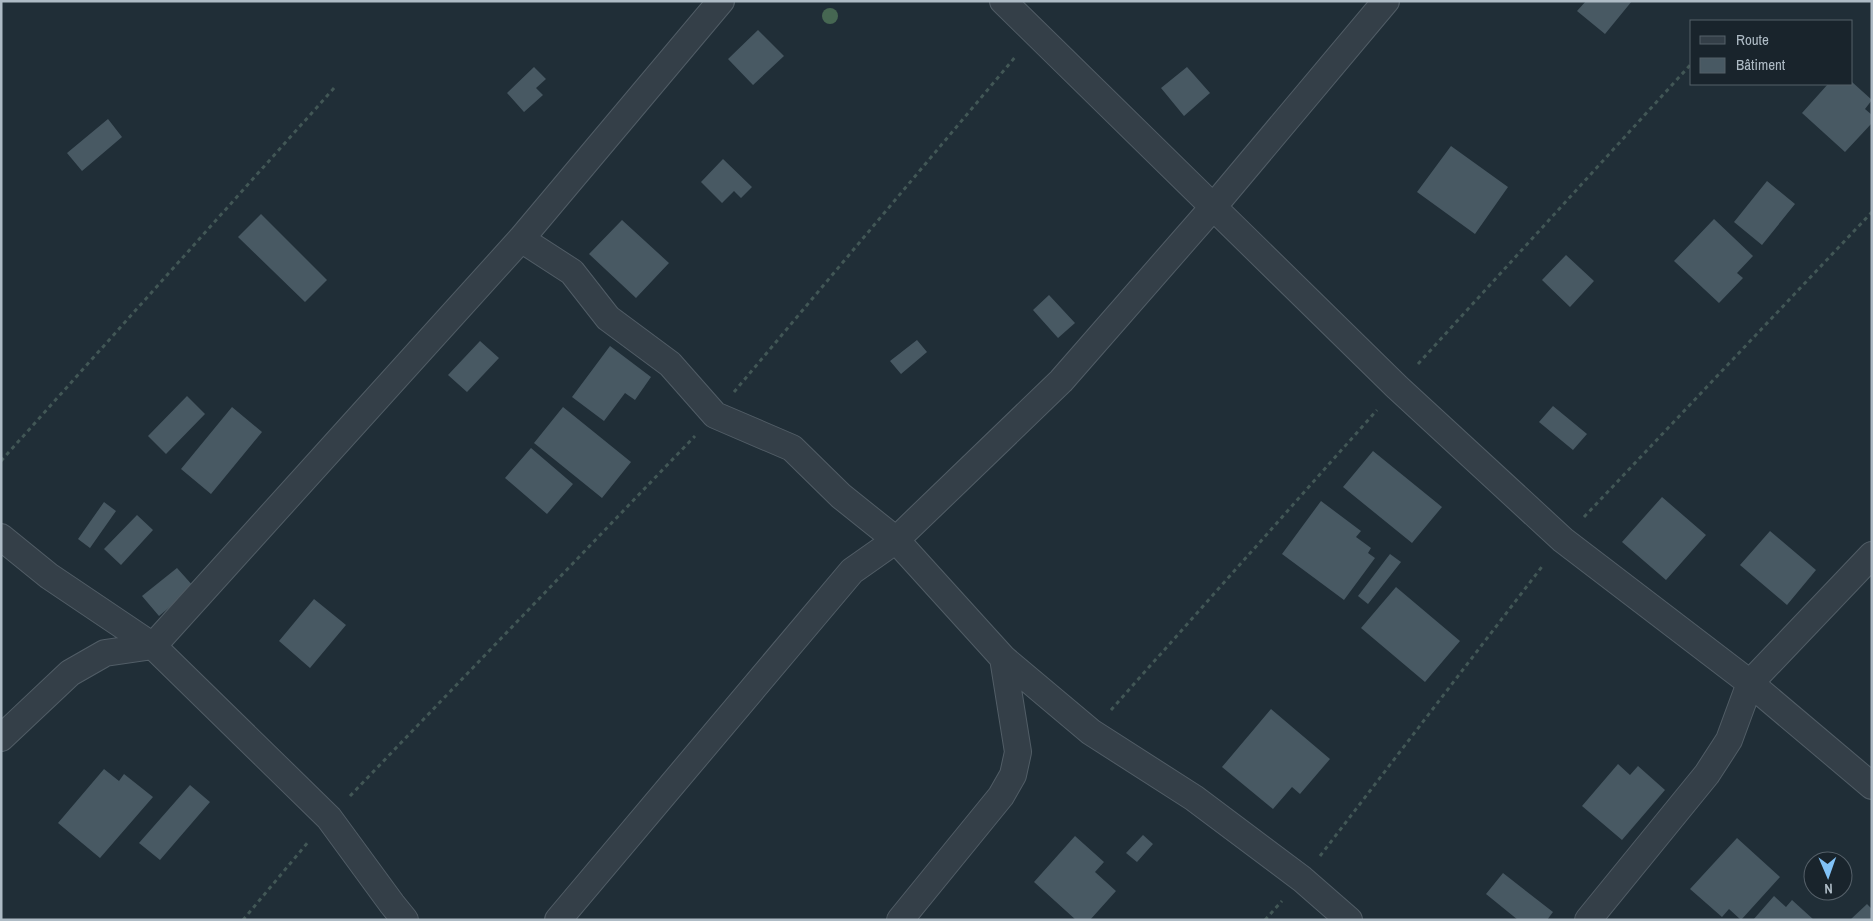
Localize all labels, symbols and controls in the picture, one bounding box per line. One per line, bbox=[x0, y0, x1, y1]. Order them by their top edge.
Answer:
legend bbox=[1690, 20, 1853, 85]
text: Route bbox=[1736, 29, 1769, 50]
text: Bâtiment bbox=[1736, 54, 1786, 75]
north arrow bbox=[1803, 851, 1853, 901]
text: N bbox=[1824, 880, 1833, 898]

